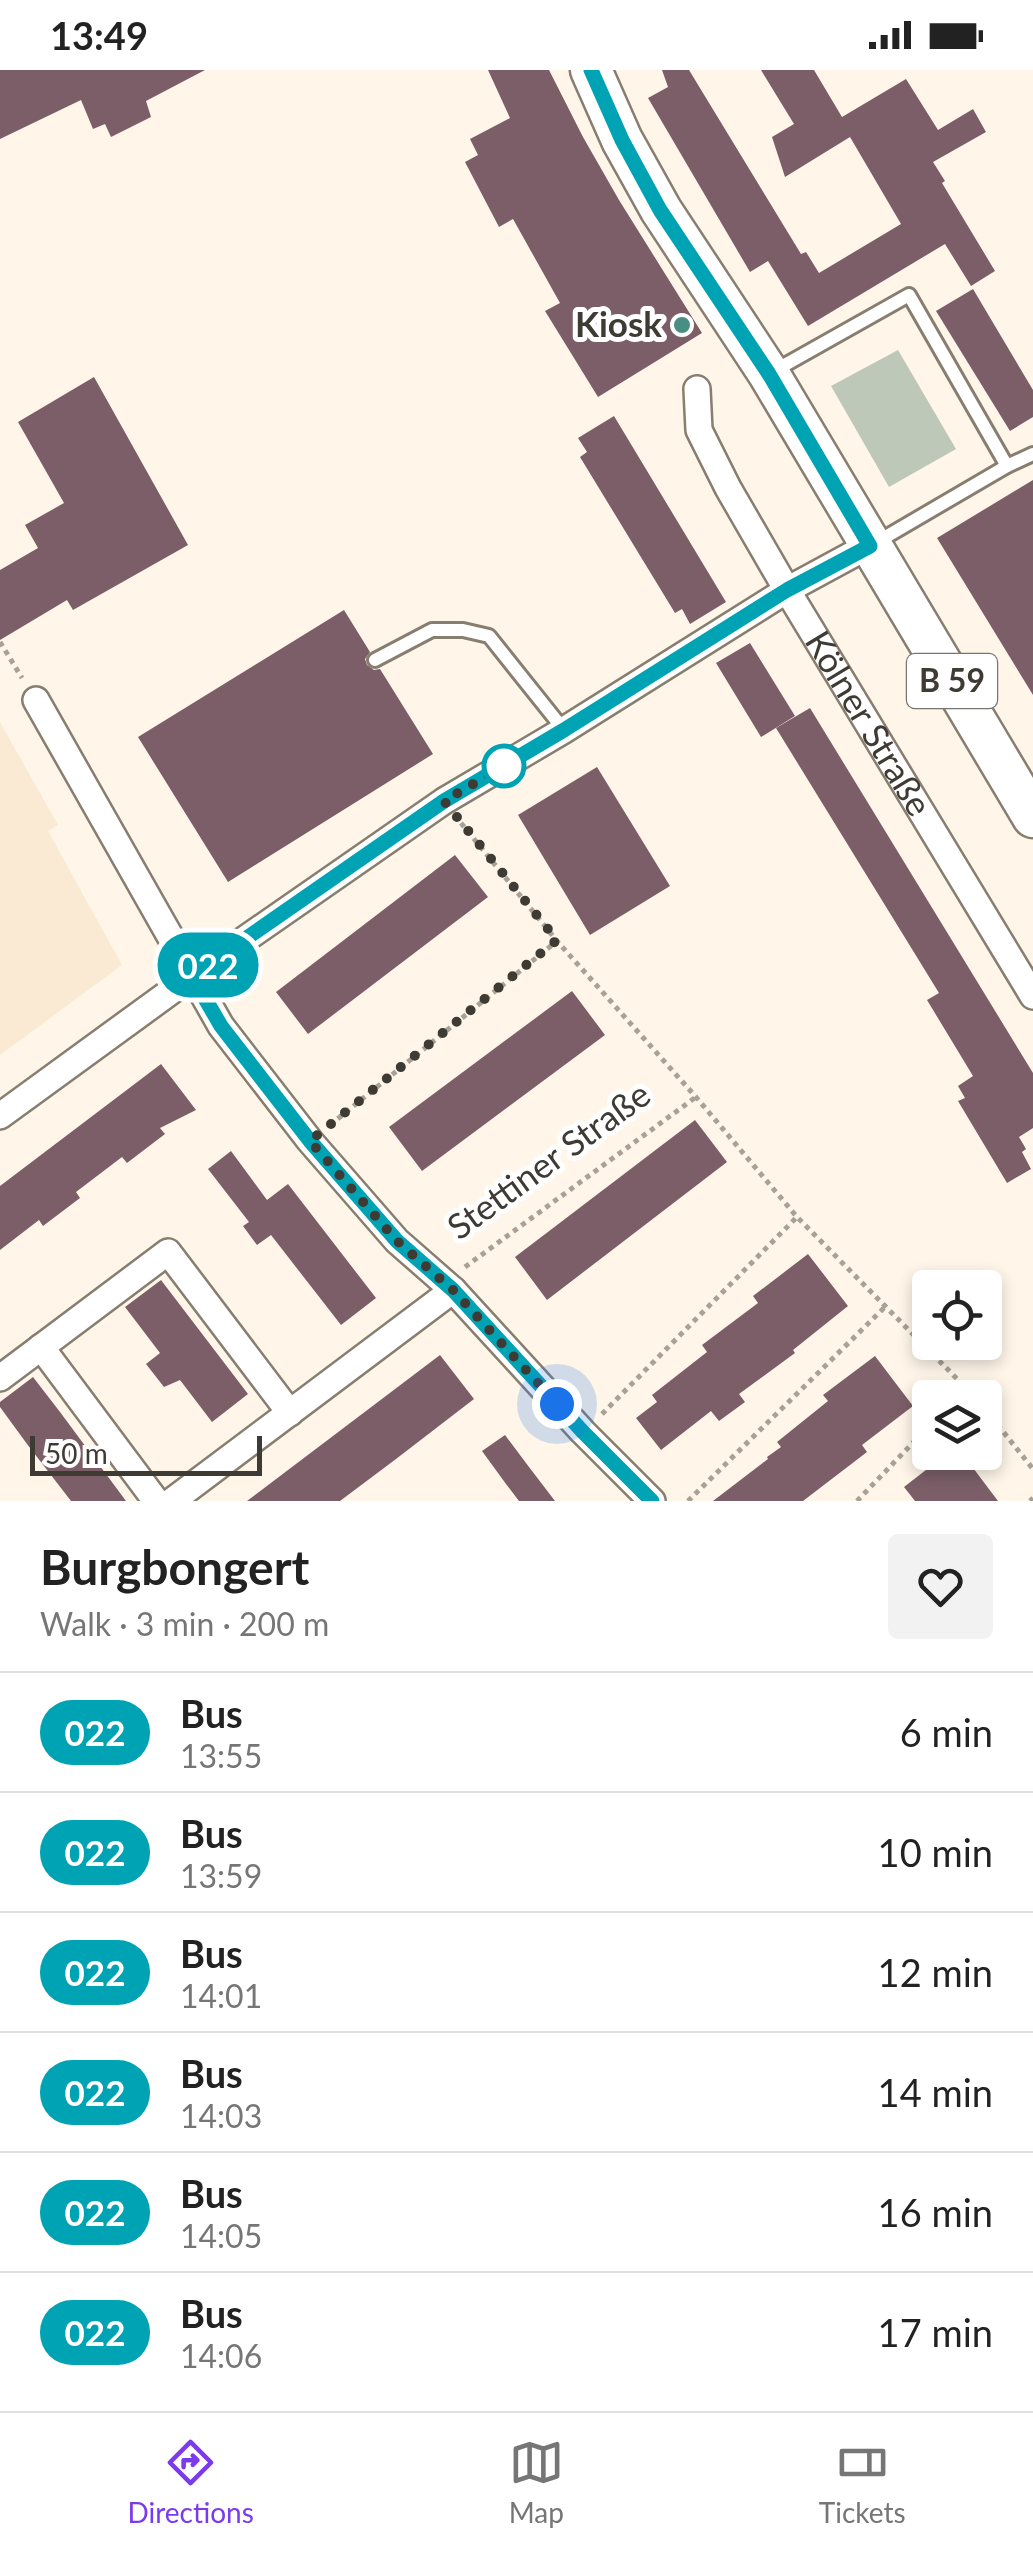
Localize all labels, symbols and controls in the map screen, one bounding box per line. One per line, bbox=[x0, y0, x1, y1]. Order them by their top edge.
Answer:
text: 13:49 bbox=[50, 12, 148, 58]
place label: Kiosk bbox=[575, 302, 662, 344]
marker: Kiosk bbox=[671, 314, 693, 336]
street label: Kölner Straße bbox=[798, 623, 942, 823]
road number: B 59 bbox=[907, 654, 997, 708]
unlabelled marker bbox=[483, 745, 525, 787]
line badge: 022 bbox=[150, 932, 266, 998]
text: 022 bbox=[178, 944, 238, 986]
street label: Stettiner Straße bbox=[438, 1072, 657, 1247]
map controls bbox=[912, 1270, 1002, 1470]
button: locate bbox=[912, 1270, 1002, 1360]
your location bbox=[532, 1379, 582, 1429]
button: layers bbox=[912, 1380, 1002, 1470]
scale bar bbox=[30, 1431, 262, 1476]
text: 50 m bbox=[45, 1436, 108, 1470]
button: heart bbox=[888, 1534, 993, 1639]
text: Burgbongert bbox=[40, 1538, 309, 1595]
text: Walk · 3 min · 200 m bbox=[40, 1604, 329, 1643]
text: Bus bbox=[180, 1690, 243, 1736]
text: 6 min bbox=[900, 1709, 993, 1755]
text: 022 bbox=[65, 1711, 125, 1753]
text: 13:55 bbox=[180, 1736, 262, 1775]
text: Bus bbox=[180, 1810, 243, 1856]
text: 10 min bbox=[878, 1829, 993, 1875]
text: 022 bbox=[65, 1831, 125, 1873]
text: 13:59 bbox=[180, 1856, 262, 1895]
text: Bus bbox=[180, 1930, 243, 1976]
text: 12 min bbox=[878, 1949, 993, 1995]
text: 022 bbox=[65, 1951, 125, 1993]
text: 14:01 bbox=[180, 1976, 262, 2015]
text: Bus bbox=[180, 2050, 243, 2096]
text: 14 min bbox=[878, 2069, 993, 2115]
text: 022 bbox=[65, 2071, 125, 2113]
text: 14:03 bbox=[180, 2096, 262, 2135]
text: Bus bbox=[180, 2170, 243, 2216]
text: 16 min bbox=[878, 2189, 993, 2235]
text: 022 bbox=[65, 2191, 125, 2233]
text: 14:05 bbox=[180, 2216, 262, 2255]
text: Bus bbox=[180, 2290, 243, 2336]
text: 17 min bbox=[878, 2309, 993, 2355]
text: 022 bbox=[65, 2311, 125, 2353]
text: 14:06 bbox=[180, 2336, 262, 2375]
tab: Directions bbox=[127, 2435, 254, 2529]
tab: Map bbox=[509, 2435, 564, 2529]
tab: Tickets bbox=[819, 2435, 906, 2529]

